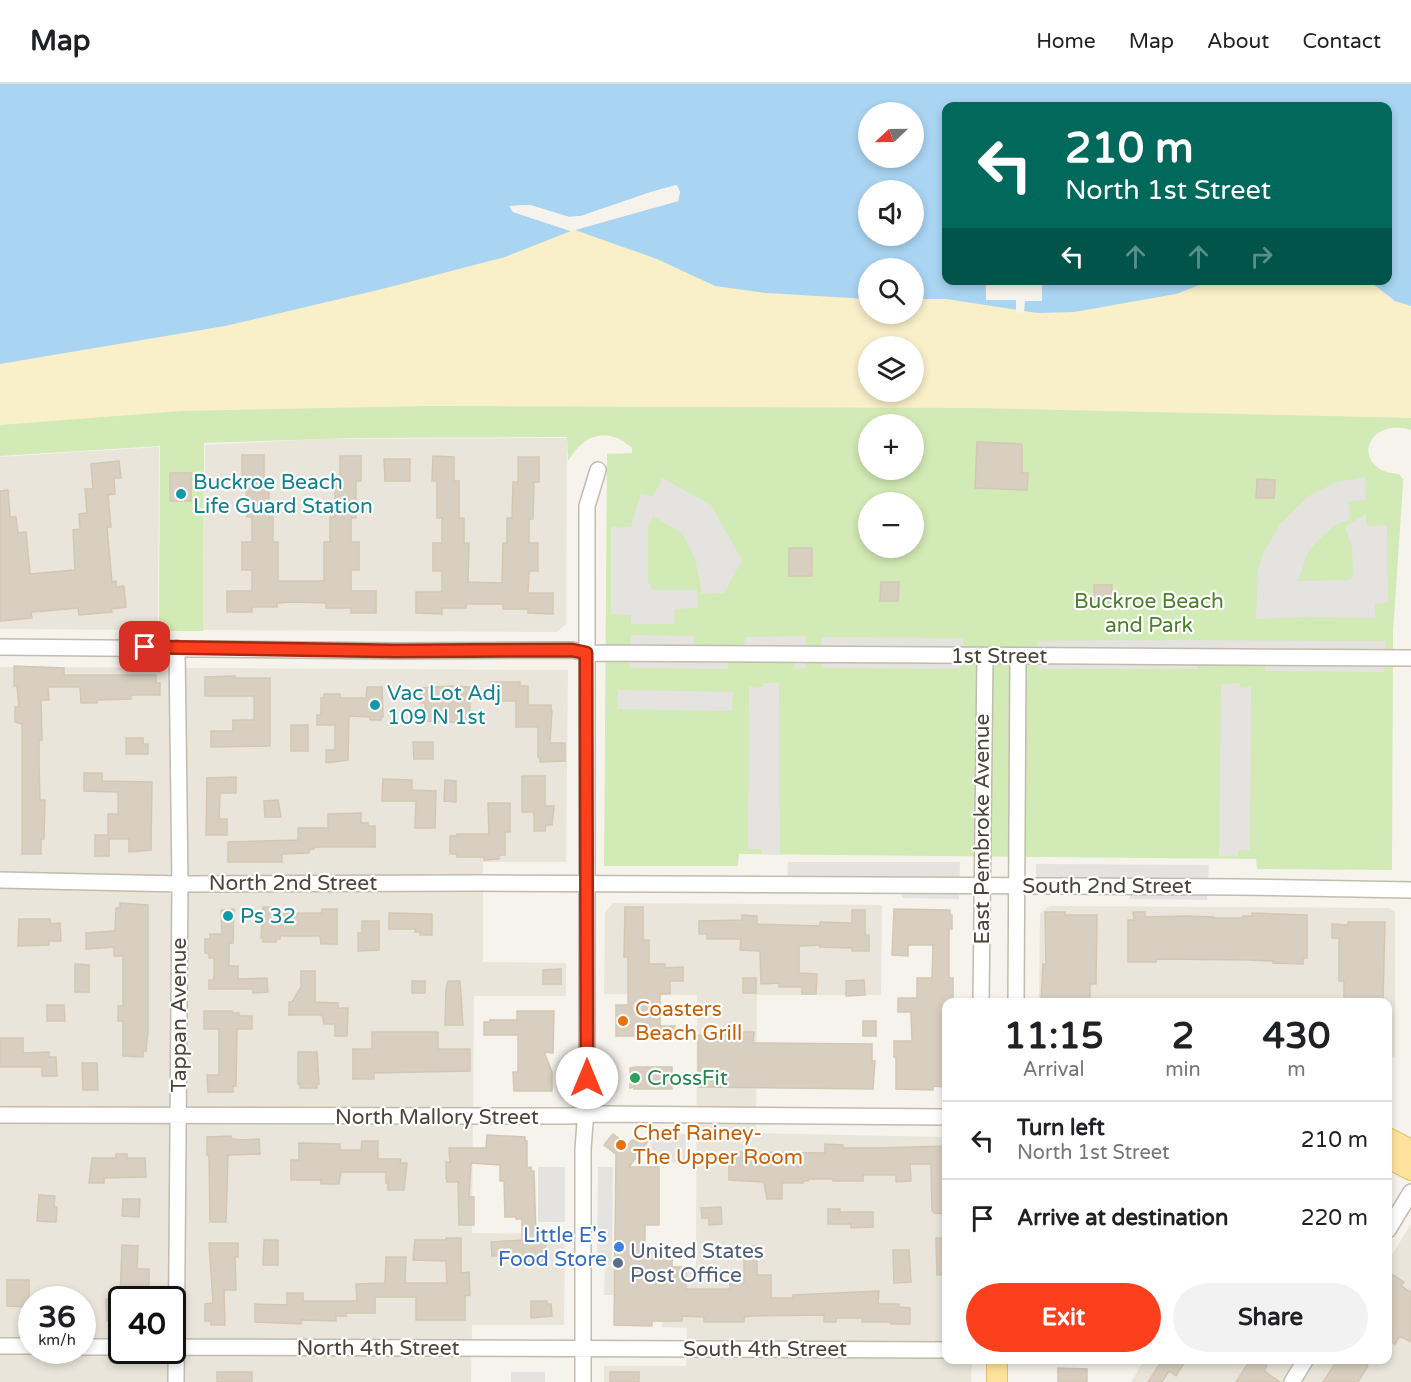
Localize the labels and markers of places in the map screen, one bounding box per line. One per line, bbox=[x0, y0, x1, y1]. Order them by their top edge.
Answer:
place label: Buckroe Beach Life Guard Station bbox=[193, 470, 373, 519]
marker: Buckroe Beach Life Guard Station bbox=[174, 487, 188, 501]
pin bbox=[119, 621, 170, 672]
place label: Vac Lot Adj 109 N 1st bbox=[387, 681, 501, 730]
marker: Vac Lot Adj 109 N 1st bbox=[368, 698, 382, 712]
place label: Ps 32 bbox=[240, 904, 296, 929]
marker: Ps 32 bbox=[221, 909, 235, 923]
place label: Coasters Beach Grill bbox=[635, 997, 742, 1046]
marker: Coasters Beach Grill bbox=[616, 1014, 630, 1028]
place label: CrossFit bbox=[647, 1066, 728, 1091]
marker: CrossFit bbox=[628, 1071, 642, 1085]
place label: Chef Rainey- The Upper Room bbox=[633, 1121, 803, 1170]
marker: Chef Rainey- The Upper Room bbox=[614, 1138, 628, 1152]
place label: Little E's Food Store bbox=[498, 1223, 607, 1272]
place label: United States Post Office bbox=[630, 1239, 764, 1288]
marker: Little E's Food Store bbox=[612, 1240, 626, 1254]
marker: United States Post Office bbox=[611, 1256, 625, 1270]

